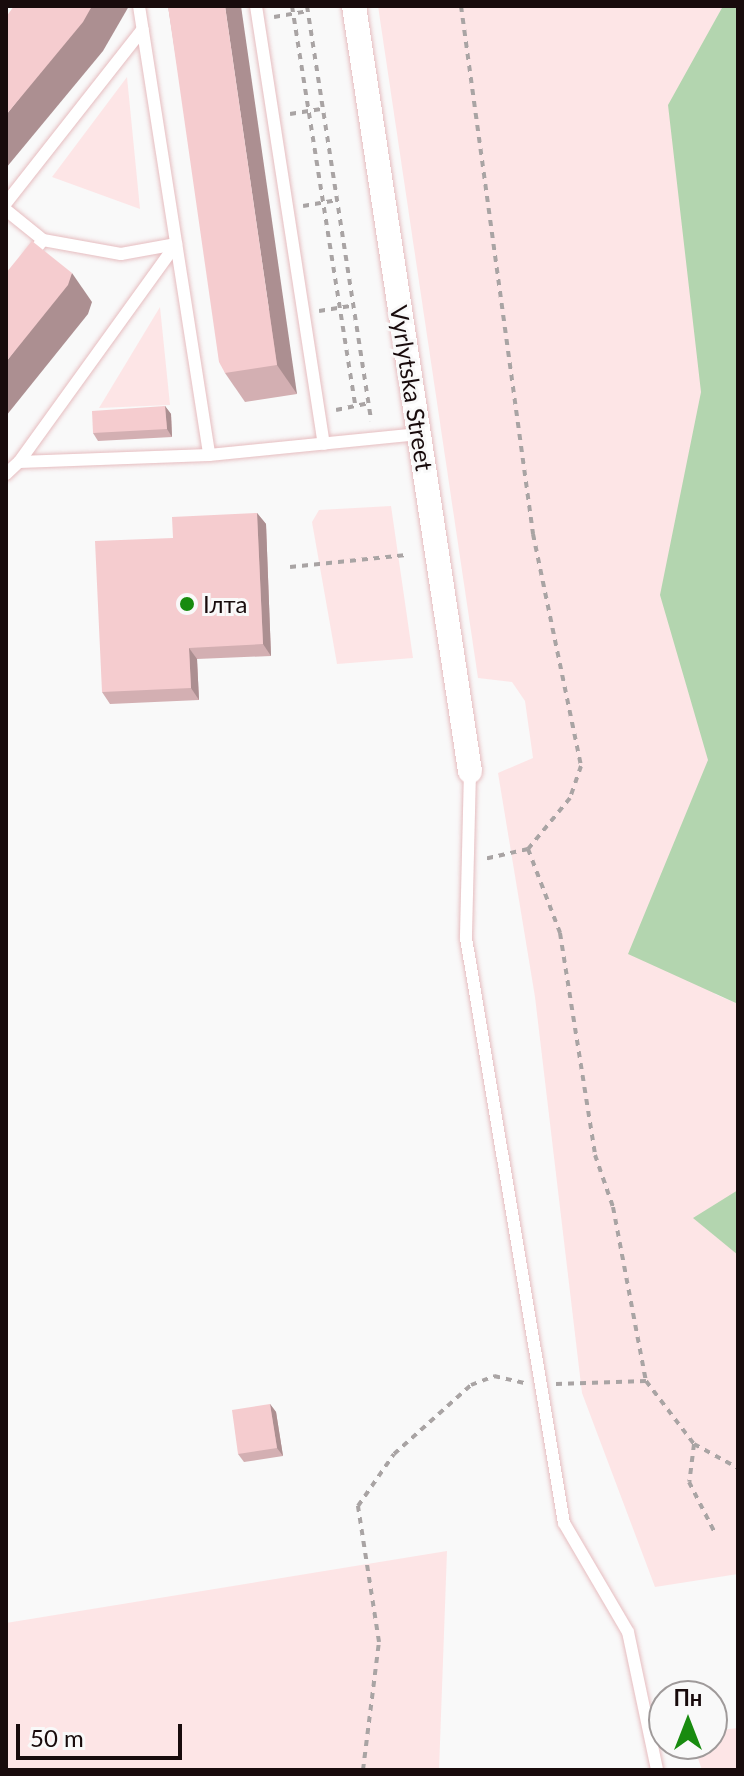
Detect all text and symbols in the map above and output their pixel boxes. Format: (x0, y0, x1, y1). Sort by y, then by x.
street label: Vyrlytska Street (385, 303, 439, 473)
place label: Ілта (203, 590, 247, 618)
marker: Ілта (178, 595, 196, 613)
north arrow (648, 1680, 728, 1760)
text: Пн (674, 1684, 702, 1711)
scale bar (20, 1708, 186, 1758)
text: 50 m (30, 1723, 84, 1752)

